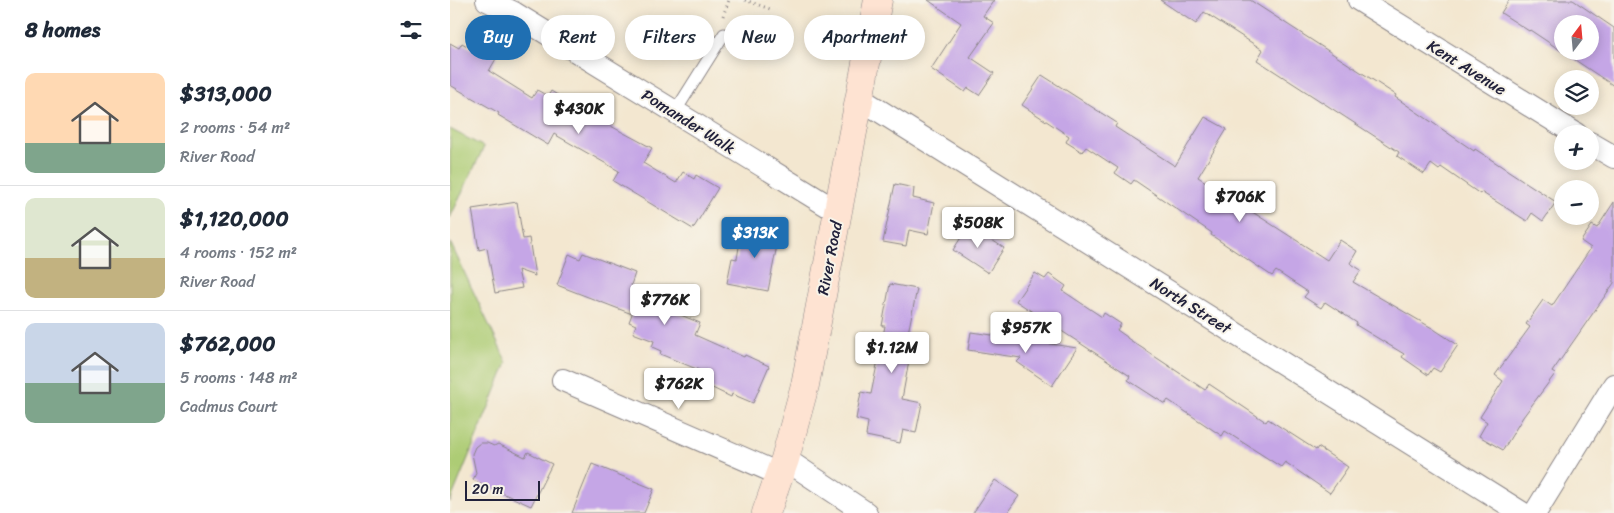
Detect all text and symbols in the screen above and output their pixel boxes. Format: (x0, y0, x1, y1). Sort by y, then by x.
text: 8 homes (25, 11, 100, 49)
chip: Buy (465, 15, 531, 60)
chip: Rent (541, 15, 615, 60)
chip: Filters (625, 15, 714, 60)
chip: New (724, 15, 794, 60)
chip: Apartment (804, 15, 925, 60)
north arrow (1554, 15, 1599, 60)
map controls (1554, 15, 1599, 225)
icon: filters (397, 16, 425, 44)
street label: Kent Avenue (1421, 31, 1512, 103)
button: layers (1554, 70, 1599, 115)
text: $313,000 (180, 75, 272, 113)
street label: Pomander Walk (636, 81, 742, 162)
pin: $430K (544, 92, 614, 135)
icon: home (65, 93, 125, 153)
text: $430K (554, 94, 604, 123)
text: 2 rooms · 54 m² (180, 113, 290, 142)
button: + (1554, 125, 1599, 170)
text: River Road (180, 142, 255, 171)
pin: $706K (1205, 180, 1275, 223)
button: − (1554, 180, 1599, 225)
text: $706K (1216, 182, 1264, 211)
text: $1,120,000 (180, 200, 289, 238)
pin: $508K (943, 206, 1013, 249)
text: $508K (953, 208, 1003, 237)
pin: $313K (720, 216, 790, 259)
street label: River Road (808, 217, 851, 297)
icon: home (65, 218, 125, 278)
text: $313K (733, 218, 777, 247)
text: 4 rooms · 152 m² (180, 238, 297, 267)
text: River Road (180, 267, 255, 296)
street label: North Street (1144, 269, 1238, 342)
pin: $776K (630, 284, 700, 326)
text: $776K (641, 285, 689, 314)
pin: $957K (991, 312, 1061, 354)
text: $957K (1001, 313, 1051, 342)
text: $762,000 (180, 325, 276, 363)
pin: $1.12M (851, 332, 933, 374)
text: $1.12M (866, 333, 918, 362)
icon: home (65, 343, 125, 403)
text: 5 rooms · 148 m² (180, 363, 297, 392)
pin: $762K (644, 368, 714, 410)
text: $762K (655, 369, 703, 398)
text: Cadmus Court (180, 392, 278, 421)
text: 20 m (472, 477, 503, 502)
scale bar (465, 478, 540, 501)

